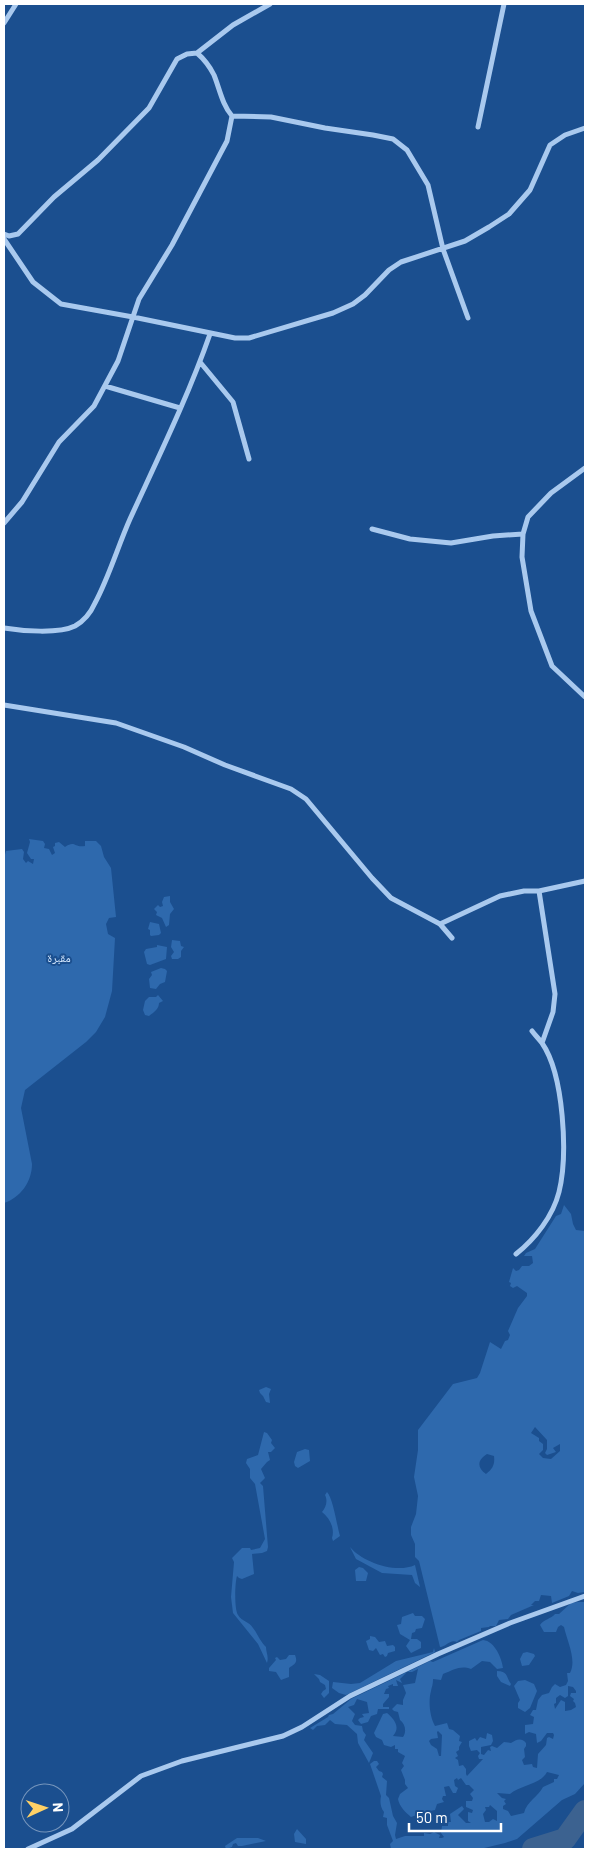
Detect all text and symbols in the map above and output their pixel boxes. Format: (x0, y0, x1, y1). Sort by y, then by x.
park label: مقبرة (47, 950, 71, 965)
north arrow (20, 1783, 70, 1833)
scale bar (409, 1800, 502, 1832)
text: N (50, 1802, 67, 1812)
text: 50 m (416, 1808, 448, 1826)

